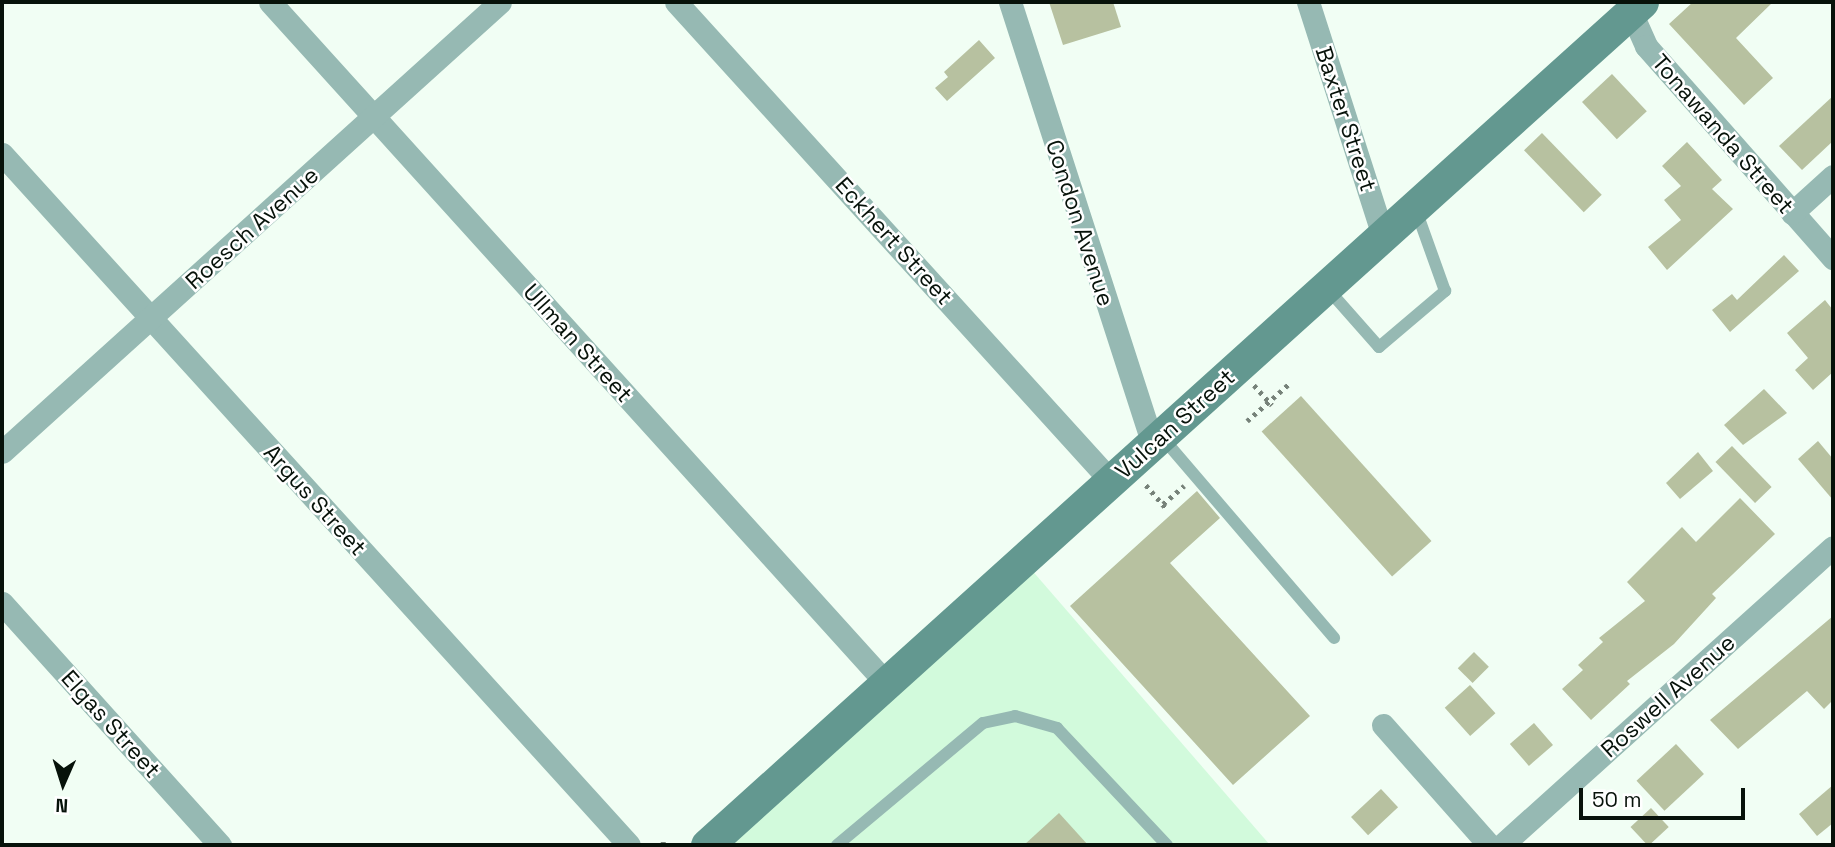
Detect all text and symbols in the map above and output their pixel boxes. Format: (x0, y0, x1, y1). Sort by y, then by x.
street label: Baxter Street (1310, 43, 1382, 195)
street label: Tonawanda Street (1646, 49, 1800, 219)
street label: Condon Avenue (1040, 136, 1120, 310)
street label: Roesch Avenue (180, 161, 324, 295)
street label: Eckhert Street (829, 171, 959, 311)
street label: Ullman Street (518, 278, 638, 408)
street label: Vulcan Street (1110, 363, 1240, 485)
street label: Argus Street (258, 439, 372, 561)
street label: Roswell Avenue (1595, 629, 1741, 763)
street label: Elgas Street (56, 665, 166, 783)
north arrow (28, 749, 98, 819)
scale bar (1583, 774, 1749, 818)
text: 50 m (1592, 786, 1642, 813)
text: N (55, 793, 69, 818)

